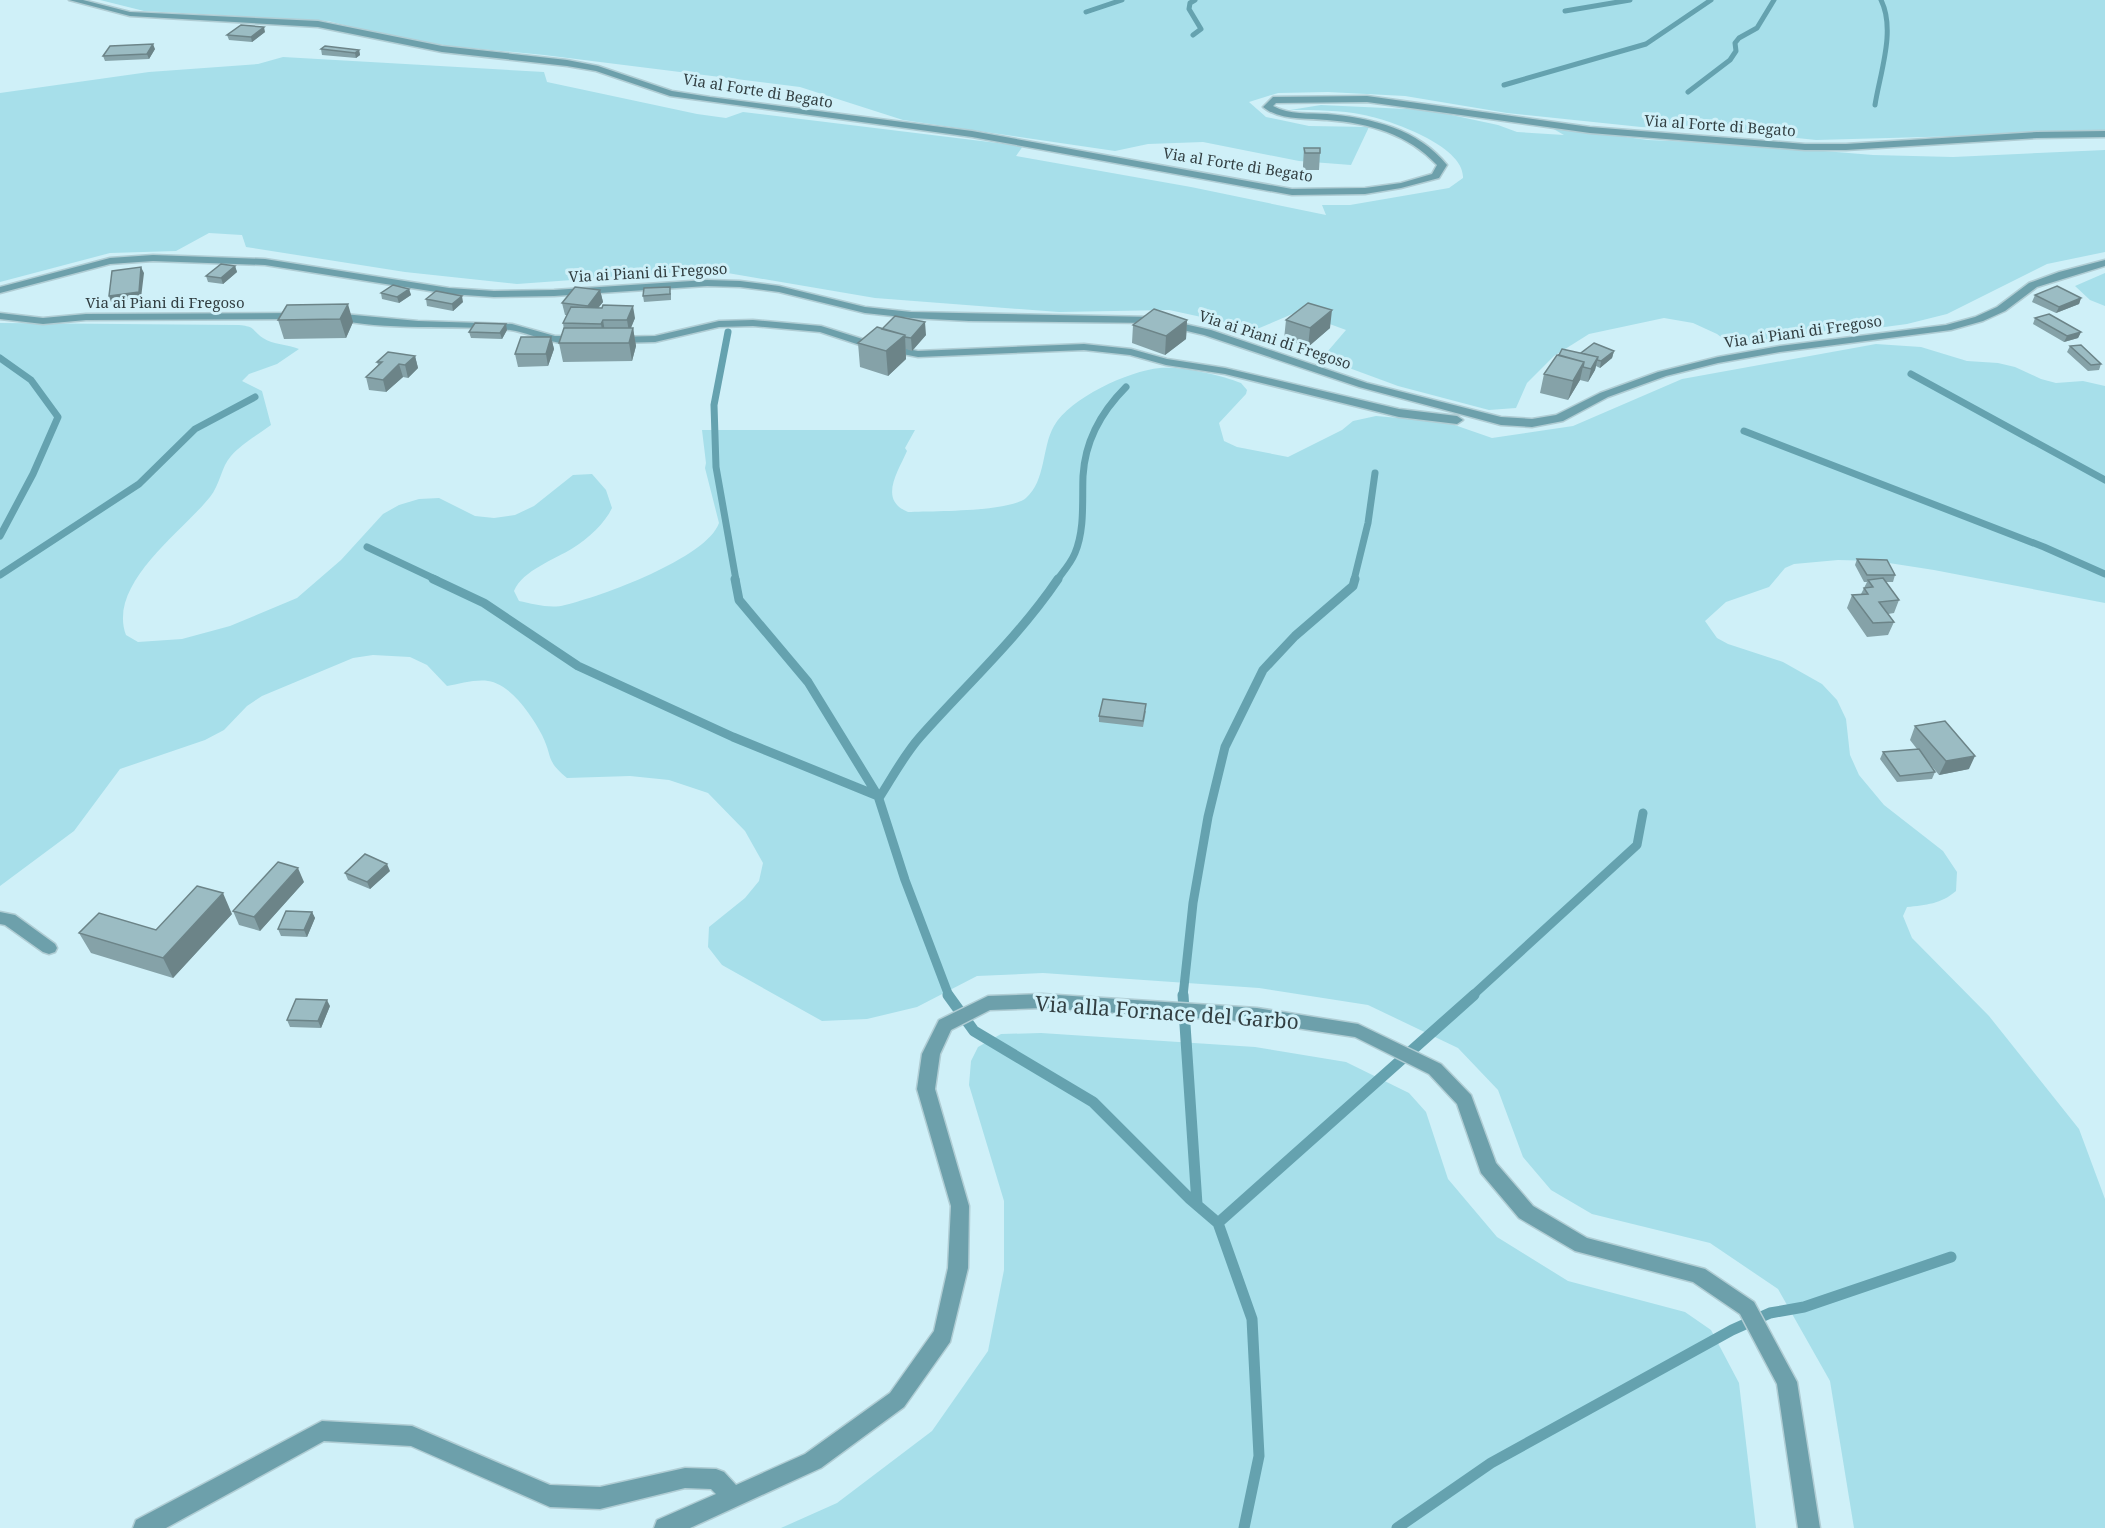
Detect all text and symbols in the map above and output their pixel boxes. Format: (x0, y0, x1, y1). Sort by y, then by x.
street label: Via al Forte di Begato (682, 68, 835, 112)
street label: Via al Forte di Begato (1644, 110, 1796, 140)
street label: Via al Forte di Begato (1162, 142, 1315, 186)
street label: Via ai Piani di Fregoso (568, 258, 728, 286)
street label: Via ai Piani di Fregoso (85, 292, 245, 312)
street label: Via ai Piani di Fregoso (1197, 305, 1354, 373)
street label: Via ai Piani di Fregoso (1723, 310, 1883, 352)
street label: Via alla Fornace del Garbo (1034, 989, 1300, 1035)

